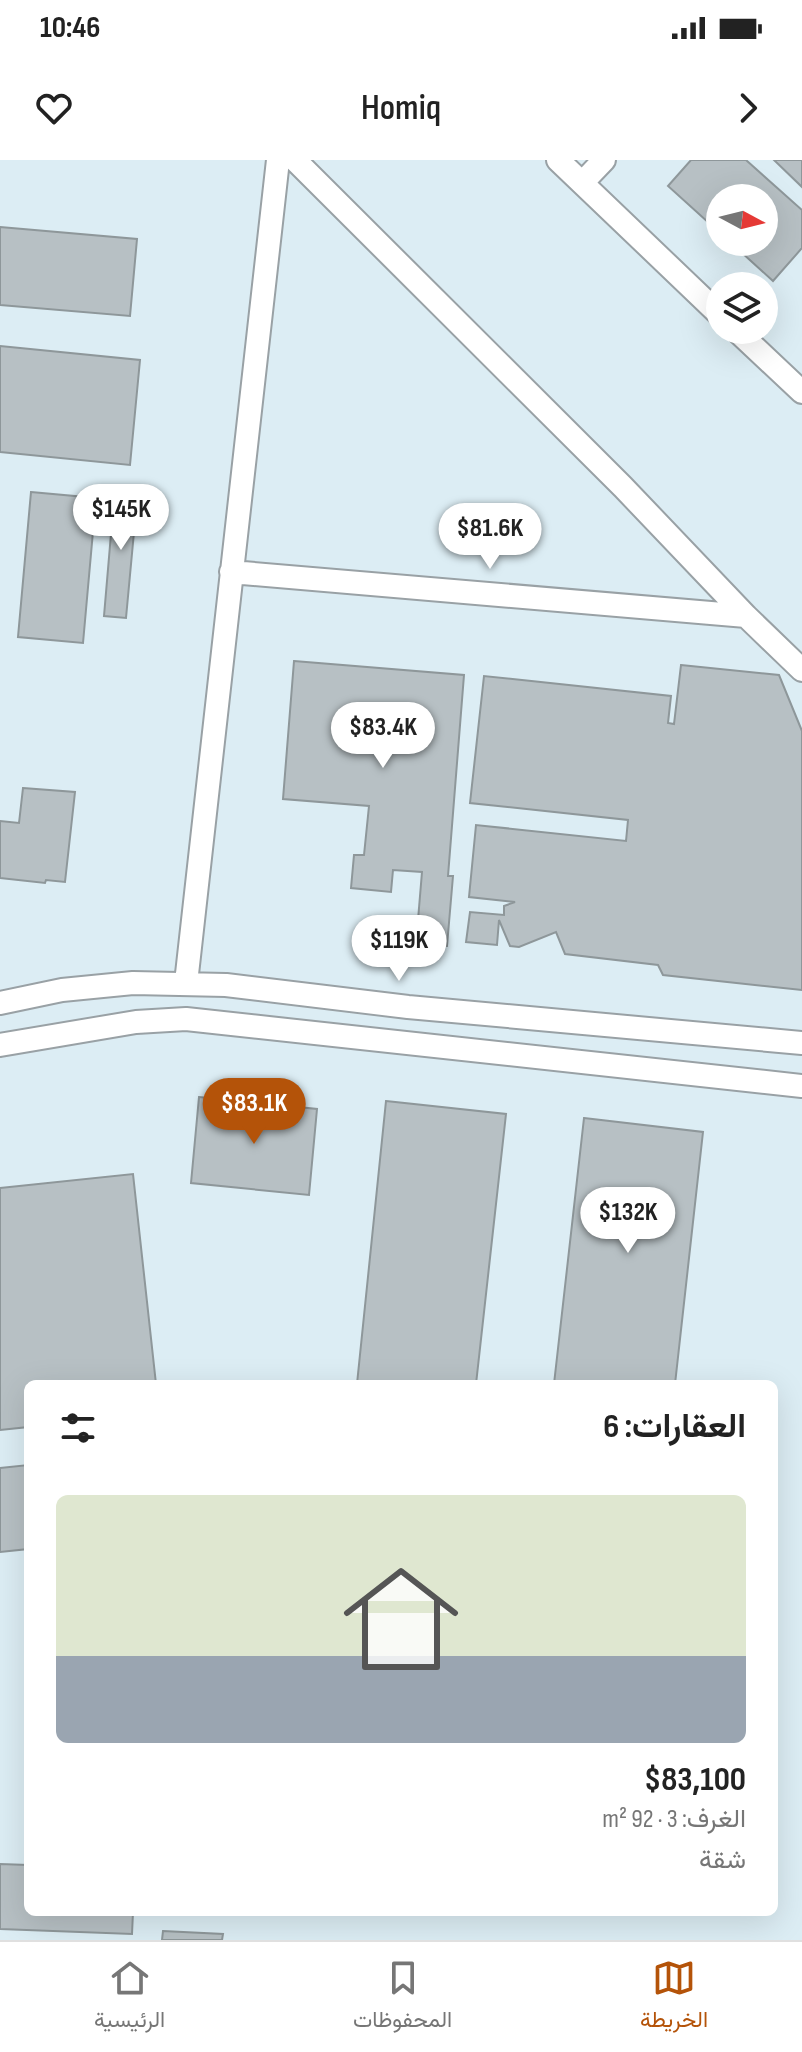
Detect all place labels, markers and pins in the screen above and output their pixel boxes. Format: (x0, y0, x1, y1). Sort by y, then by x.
pin: $145K (65, 484, 177, 552)
pin: $81.6K (425, 503, 555, 571)
pin: $83.4K (318, 702, 448, 770)
pin: $119K (343, 915, 455, 983)
pin: $83.1K (189, 1078, 319, 1146)
pin: $132K (572, 1187, 684, 1255)

